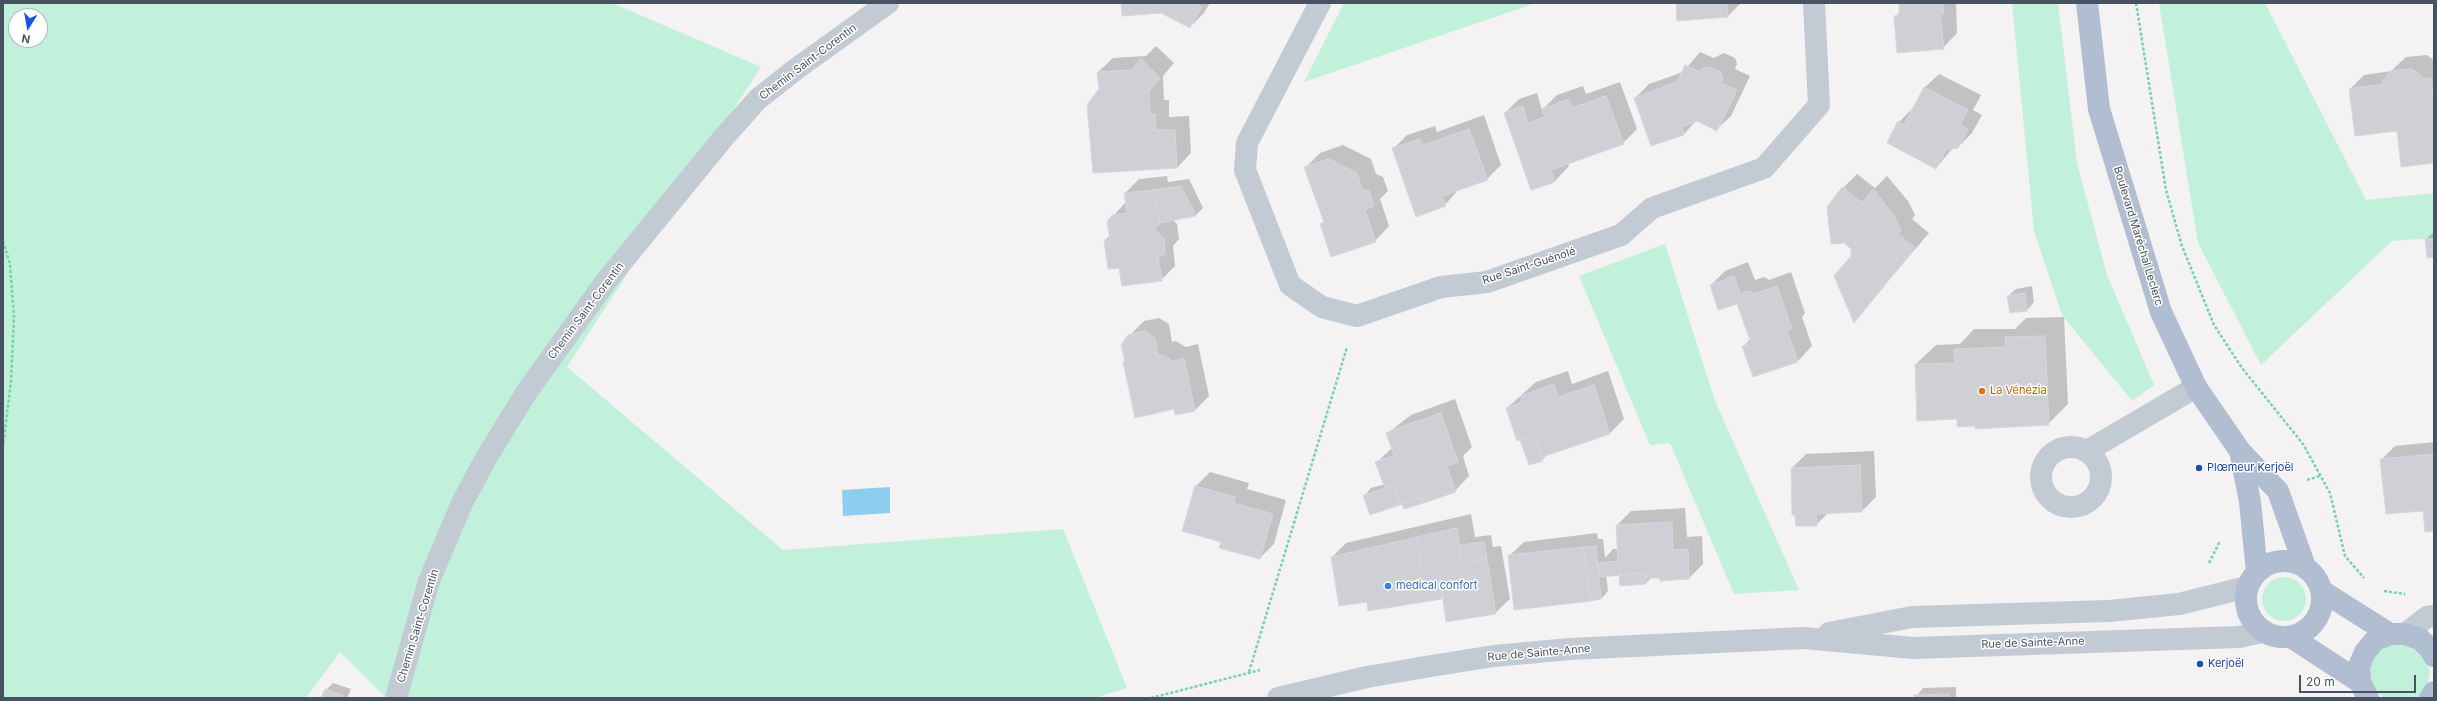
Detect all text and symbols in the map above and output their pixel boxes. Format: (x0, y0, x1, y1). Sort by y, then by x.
north arrow (8, 8, 48, 48)
street label: Chemin Saint-Corentin (757, 21, 859, 103)
text: N (20, 31, 31, 46)
street label: Boulevard Maréchal Leclerc (2111, 165, 2165, 307)
street label: Rue Saint-Guénolé (1481, 245, 1577, 287)
street label: Chemin Saint-Corentin (545, 260, 627, 362)
place label: La Vénézia (1990, 384, 2047, 398)
marker: La Vénézia (1977, 386, 1987, 396)
place label: Plœmeur Kerjoël (2207, 461, 2293, 475)
marker: Plœmeur Kerjoël (2194, 463, 2204, 473)
street label: Chemin Saint-Corentin (394, 568, 442, 684)
place label: medical confort (1396, 579, 1477, 593)
marker: medical confort (1383, 581, 1393, 591)
street label: Rue de Sainte-Anne (1981, 635, 2085, 651)
street label: Rue de Sainte-Anne (1487, 642, 1591, 664)
place label: Kerjoël (2208, 657, 2244, 671)
marker: Kerjoël (2195, 659, 2205, 669)
scale bar (2301, 667, 2418, 693)
text: 20 m (2306, 674, 2335, 689)

